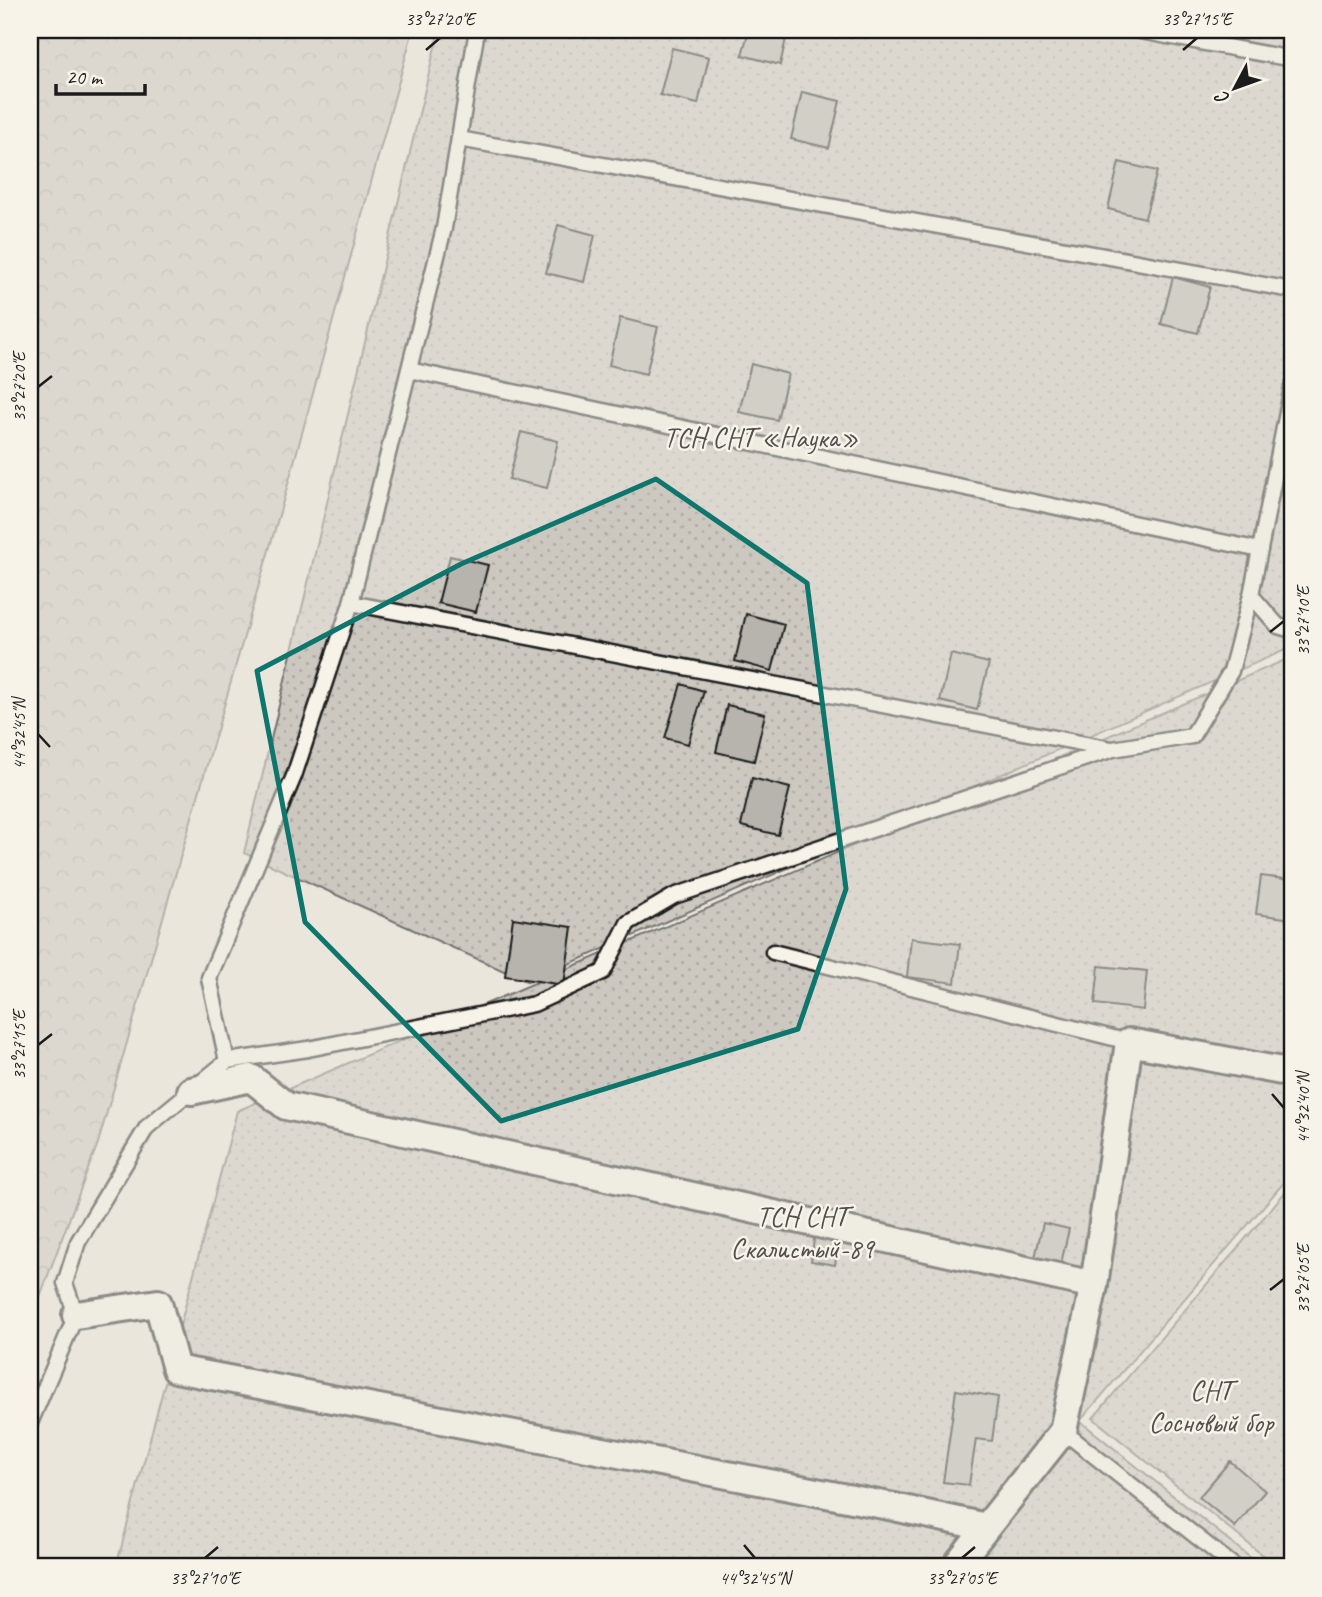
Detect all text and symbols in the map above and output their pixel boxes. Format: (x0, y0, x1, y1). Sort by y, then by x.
text: 33°27'20"E (405, 8, 477, 30)
text: 33°27'15"E (1162, 8, 1234, 30)
scale bar (56, 52, 145, 96)
north arrow (1200, 52, 1270, 122)
text: 20 m (66, 64, 104, 90)
text: С (1209, 85, 1235, 110)
text: 33°27'20"E (8, 350, 30, 422)
park label: ТСН СНТ «Наука» (663, 420, 859, 455)
text: 33°27'10"E (1292, 584, 1314, 656)
text: 44°32'45"N (8, 695, 30, 769)
text: 33°27'15"E (8, 1008, 30, 1080)
text: 44°32'40"N (1292, 1069, 1314, 1143)
park label: ТСН СНТ Скалистый-89 (730, 1199, 876, 1266)
text: 33°27'05"E (1292, 1242, 1314, 1314)
park label: СНТ Сосновый бор (1149, 1373, 1275, 1440)
text: 33°27'10"E (170, 1567, 242, 1589)
text: 44°32'45"N (720, 1567, 794, 1589)
text: 33°27'05"E (927, 1567, 999, 1589)

